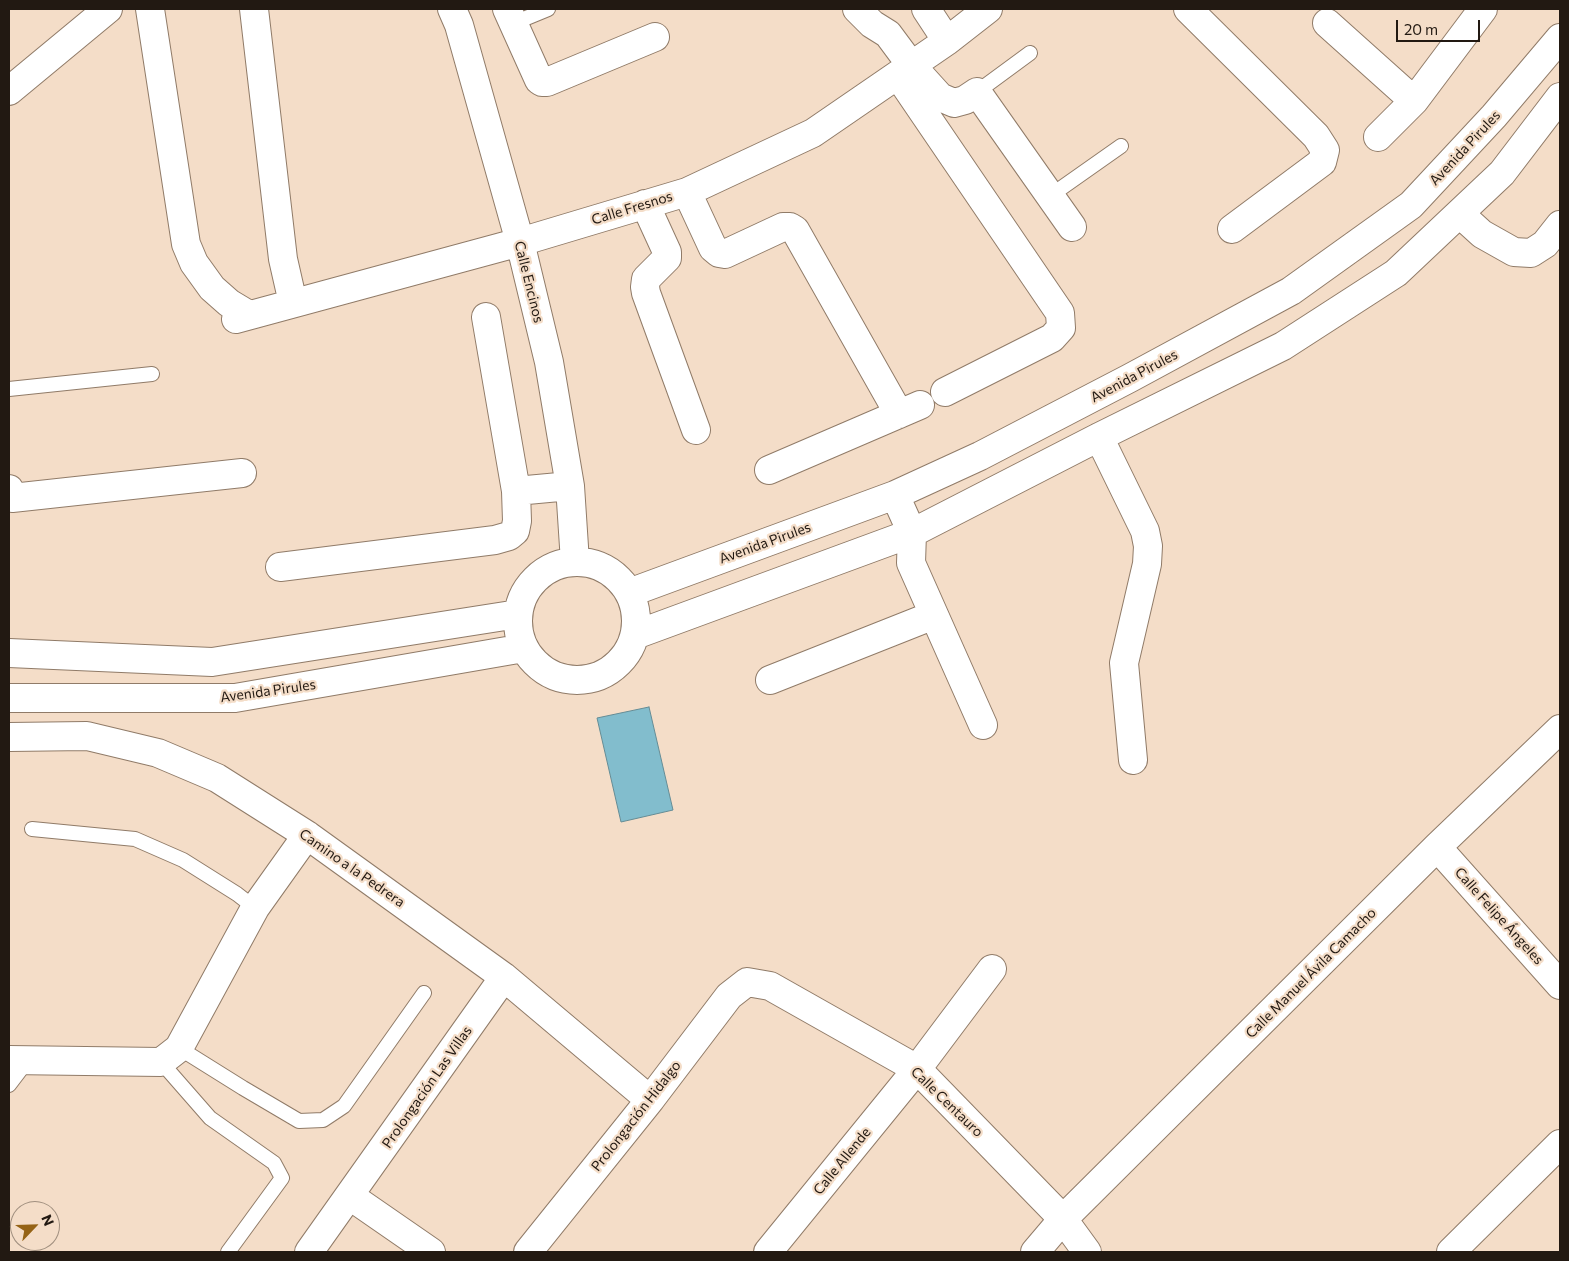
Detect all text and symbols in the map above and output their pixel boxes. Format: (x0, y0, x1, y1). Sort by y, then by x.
scale bar (1399, 10, 1483, 42)
text: 20 m (1404, 20, 1438, 38)
street label: Avenida Pirules (1426, 107, 1504, 189)
street label: Calle Fresnos (590, 188, 674, 228)
street label: Calle Encinos (511, 239, 547, 325)
street label: Avenida Pirules (1088, 346, 1180, 406)
street label: Avenida Pirules (717, 519, 813, 567)
street label: Avenida Pirules (219, 676, 317, 706)
street label: Camino a la Pedrera (296, 825, 408, 911)
street label: Calle Felipe Ángeles (1451, 864, 1547, 968)
street label: Calle Manuel Ávila Camacho (1242, 904, 1380, 1042)
street label: Prolongación Las Villas (378, 1023, 476, 1151)
street label: Prolongación Hidalgo (588, 1057, 684, 1175)
street label: Calle Centauro (907, 1063, 987, 1141)
street label: Calle Allende (810, 1124, 874, 1198)
north arrow (10, 1201, 60, 1251)
text: N (38, 1212, 58, 1228)

